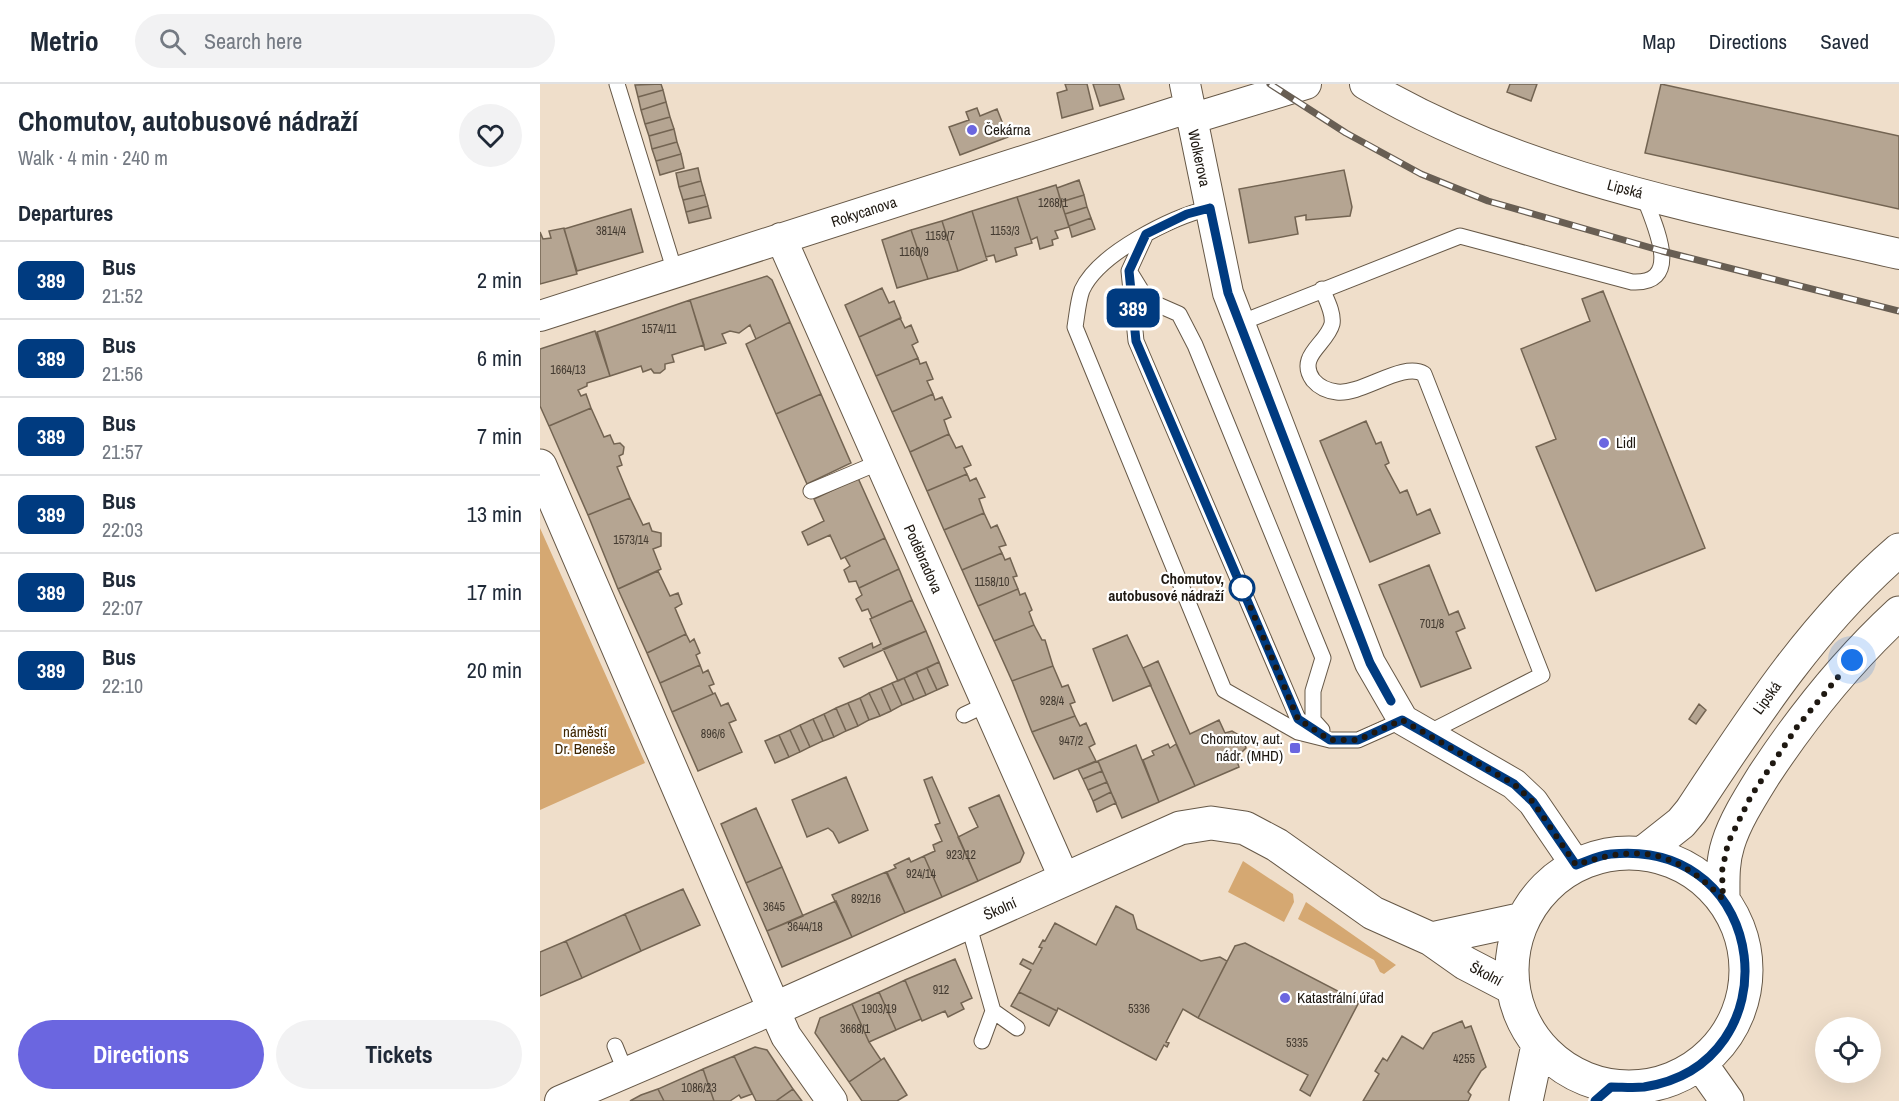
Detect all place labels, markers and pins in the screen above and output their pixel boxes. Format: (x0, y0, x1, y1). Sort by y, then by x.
place label: Čekárna (984, 119, 1031, 140)
marker: Čekárna (965, 123, 979, 137)
place label: Lidl (1616, 432, 1636, 453)
marker: Lidl (1597, 436, 1611, 450)
place label: Chomutov, autobusové nádraží (1108, 568, 1225, 606)
marker: Chomutov, autobusové nádraží (1229, 575, 1255, 601)
place label: Chomutov, aut. nádr. (MHD) (1200, 728, 1283, 766)
marker: Chomutov, aut. nádr. (MHD) (1288, 741, 1302, 755)
place label: Katastrální úřad (1297, 987, 1384, 1008)
marker: Katastrální úřad (1278, 991, 1292, 1005)

